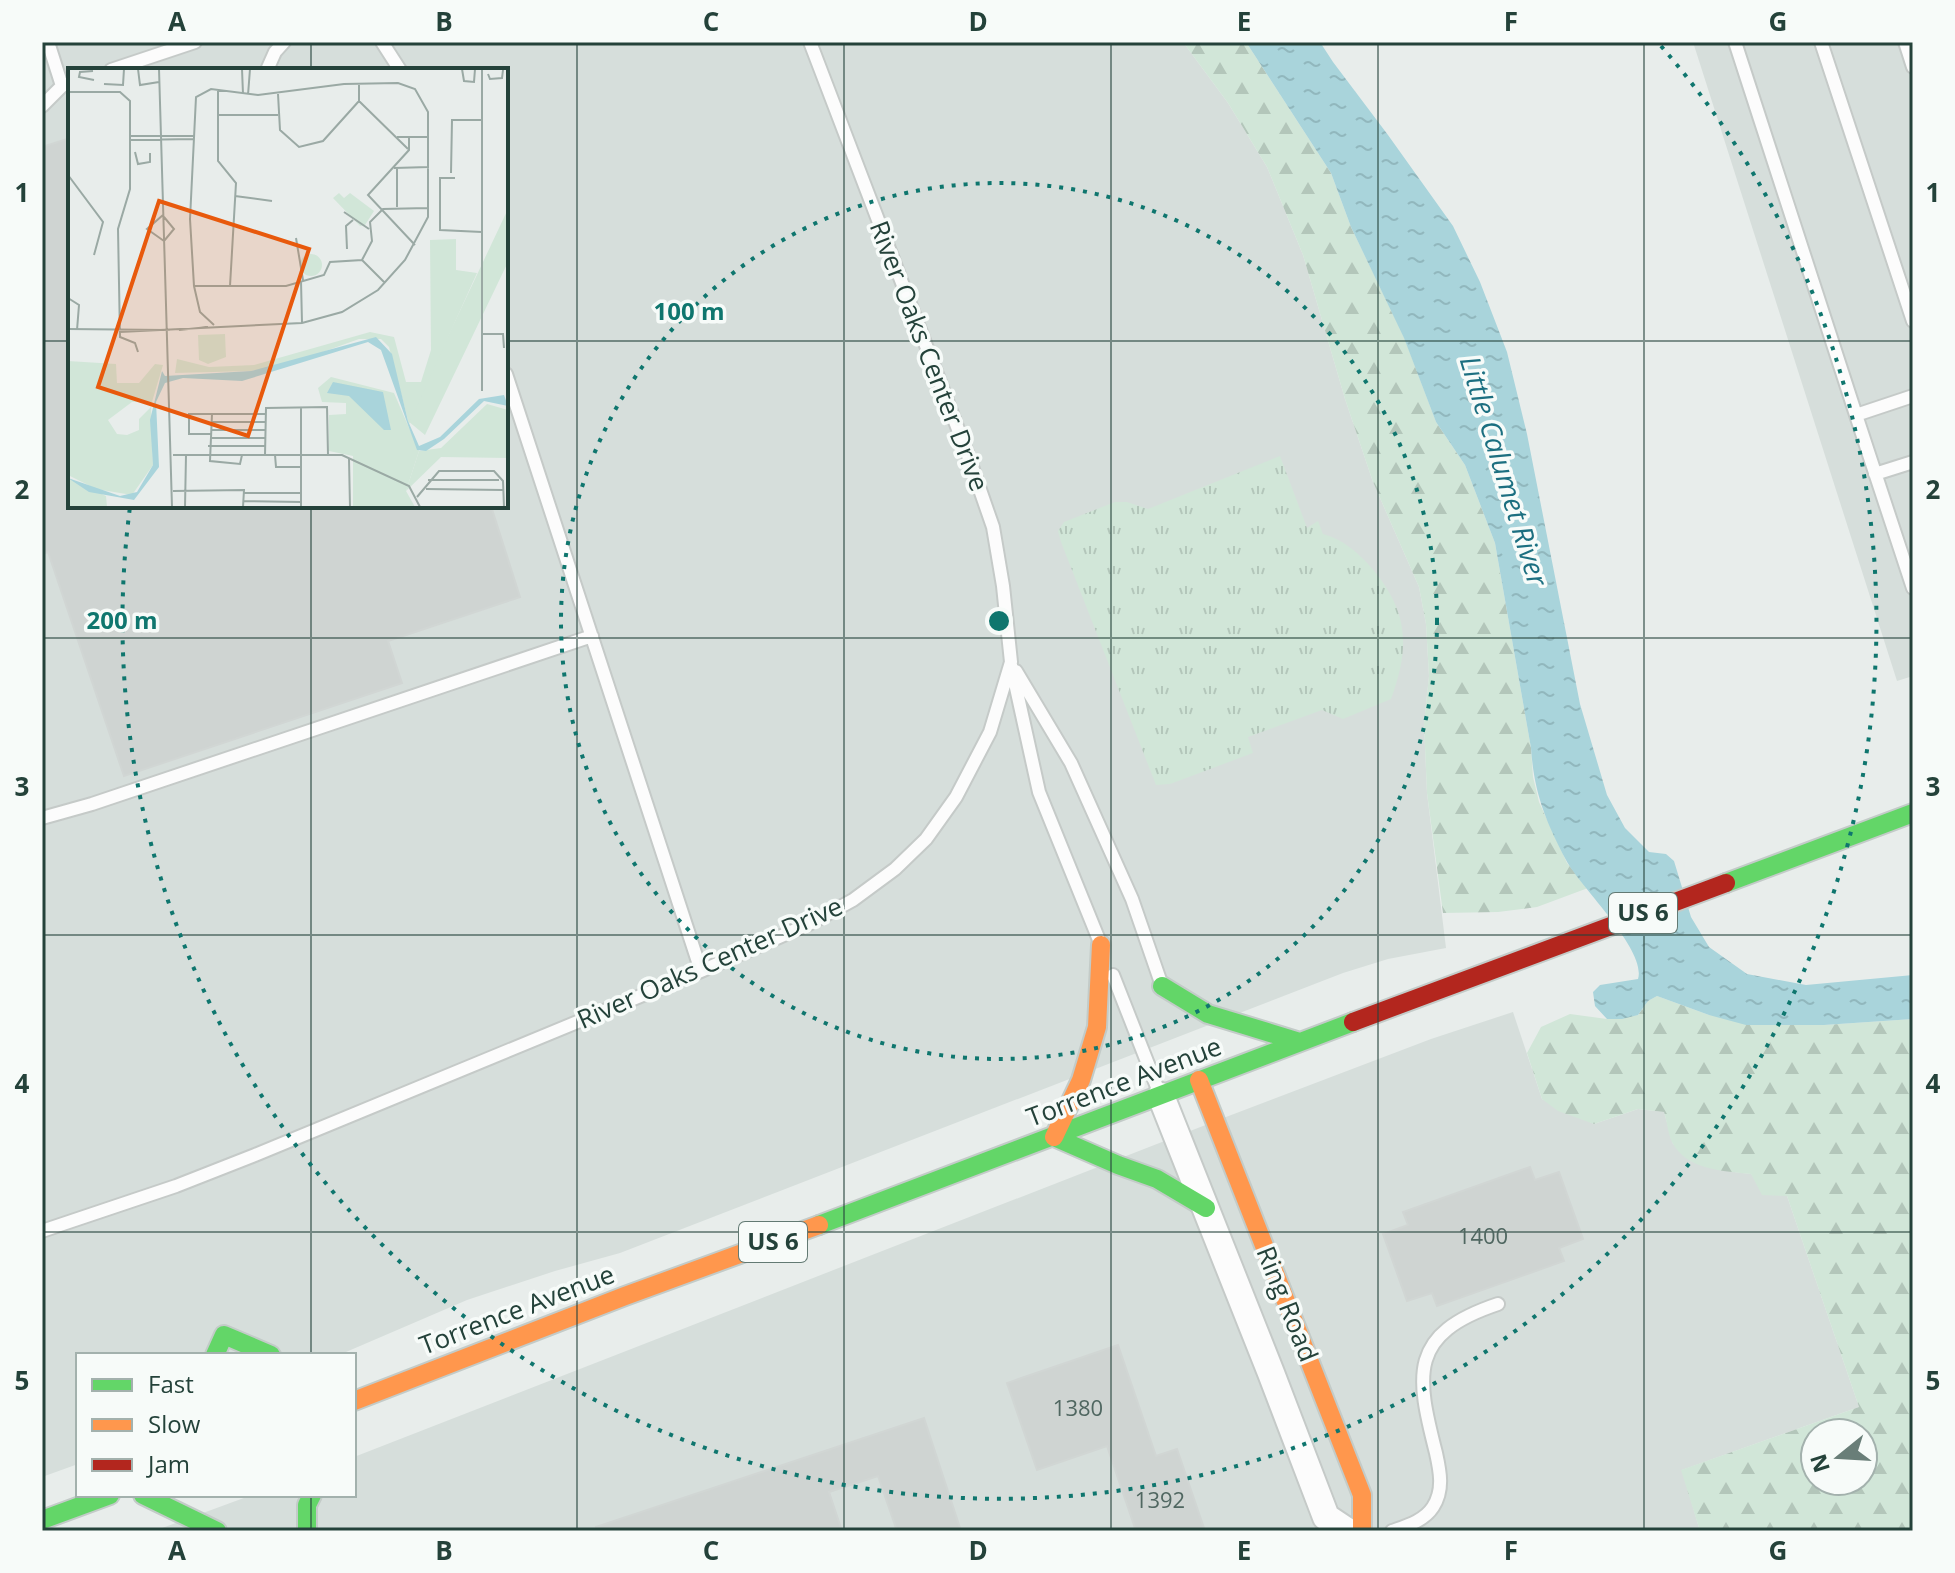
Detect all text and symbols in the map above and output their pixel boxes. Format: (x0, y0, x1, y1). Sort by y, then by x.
text: A (168, 3, 186, 39)
text: B (435, 3, 453, 39)
text: C (703, 3, 719, 39)
text: D (968, 3, 988, 39)
text: E (1237, 3, 1251, 39)
text: F (1504, 3, 1518, 39)
text: G (1769, 3, 1787, 39)
inset map (68, 68, 508, 508)
text: 1 (15, 174, 29, 210)
text: 1 (1926, 174, 1940, 210)
street label: River Oaks Center Drive (862, 215, 998, 496)
text: 100 m (654, 294, 724, 327)
water label: Little Calumet River (1452, 351, 1558, 591)
text: 2 (15, 471, 30, 507)
text: 2 (1926, 471, 1941, 507)
text: 200 m (87, 603, 157, 636)
centre of rings (985, 607, 1013, 635)
text: 3 (15, 768, 29, 804)
text: 3 (1926, 768, 1940, 804)
street label: River Oaks Center Drive (571, 887, 848, 1037)
road number: US 6 (1609, 893, 1677, 933)
street label: Torrence Avenue (1021, 1027, 1226, 1135)
text: 4 (15, 1065, 30, 1101)
text: 4 (1926, 1065, 1941, 1101)
house number: 1400 (1458, 1220, 1508, 1250)
road number: US 6 (739, 1222, 807, 1262)
street label: Ring Road (1248, 1241, 1327, 1367)
street label: Torrence Avenue (414, 1255, 619, 1363)
legend (76, 1353, 356, 1497)
text: 5 (15, 1362, 29, 1398)
text: 5 (1926, 1362, 1940, 1398)
text: Fast (148, 1367, 194, 1400)
house number: 1380 (1053, 1392, 1103, 1422)
text: Slow (148, 1407, 201, 1440)
north arrow (1799, 1417, 1879, 1497)
text: Jam (146, 1447, 190, 1480)
text: N (1802, 1450, 1836, 1477)
house number: 1392 (1135, 1484, 1185, 1514)
text: A (168, 1532, 186, 1568)
text: B (435, 1532, 453, 1568)
text: C (703, 1532, 719, 1568)
text: D (968, 1532, 988, 1568)
text: E (1237, 1532, 1251, 1568)
text: F (1504, 1532, 1518, 1568)
text: G (1769, 1532, 1787, 1568)

